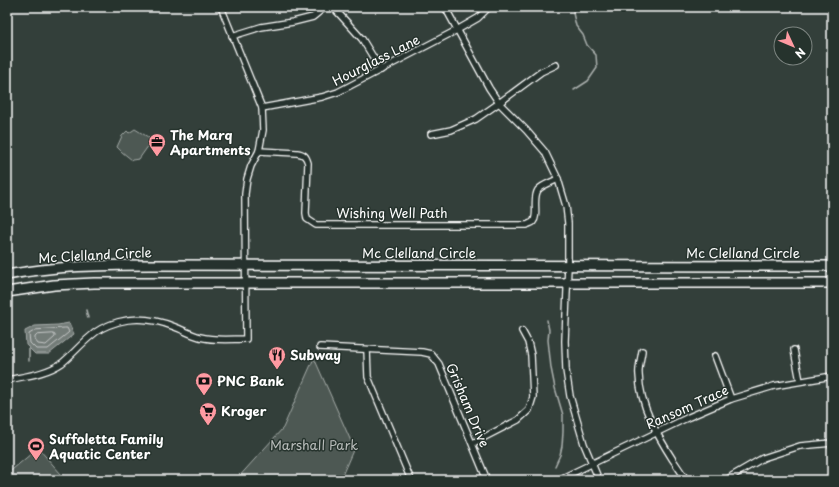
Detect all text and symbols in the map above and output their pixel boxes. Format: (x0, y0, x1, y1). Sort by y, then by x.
north arrow (773, 26, 813, 66)
street label: Hourglass Lane (329, 29, 423, 90)
text: N (791, 44, 810, 63)
place label: The Marq Apartments (170, 125, 251, 159)
office icon: The Marq Apartments (147, 132, 167, 157)
street label: Wishing Well Path (336, 203, 448, 222)
street label: Mc Clelland Circle (38, 242, 152, 267)
street label: Mc Clelland Circle (362, 243, 476, 262)
street label: Mc Clelland Circle (686, 243, 800, 262)
restaurant icon: Subway (267, 345, 287, 370)
place label: Subway (290, 345, 341, 364)
street label: Grisham Drive (442, 360, 495, 450)
bank icon: PNC Bank (194, 371, 214, 396)
place label: PNC Bank (217, 371, 284, 390)
street label: Ransom Trace (642, 380, 731, 433)
supermarket icon: Kroger (198, 401, 218, 426)
place label: Kroger (221, 401, 267, 420)
place label: Suffoletta Family Aquatic Center (48, 429, 164, 463)
park label: Marshall Park (270, 435, 358, 454)
sports icon: Suffoletta Family Aquatic Center (26, 436, 46, 461)

